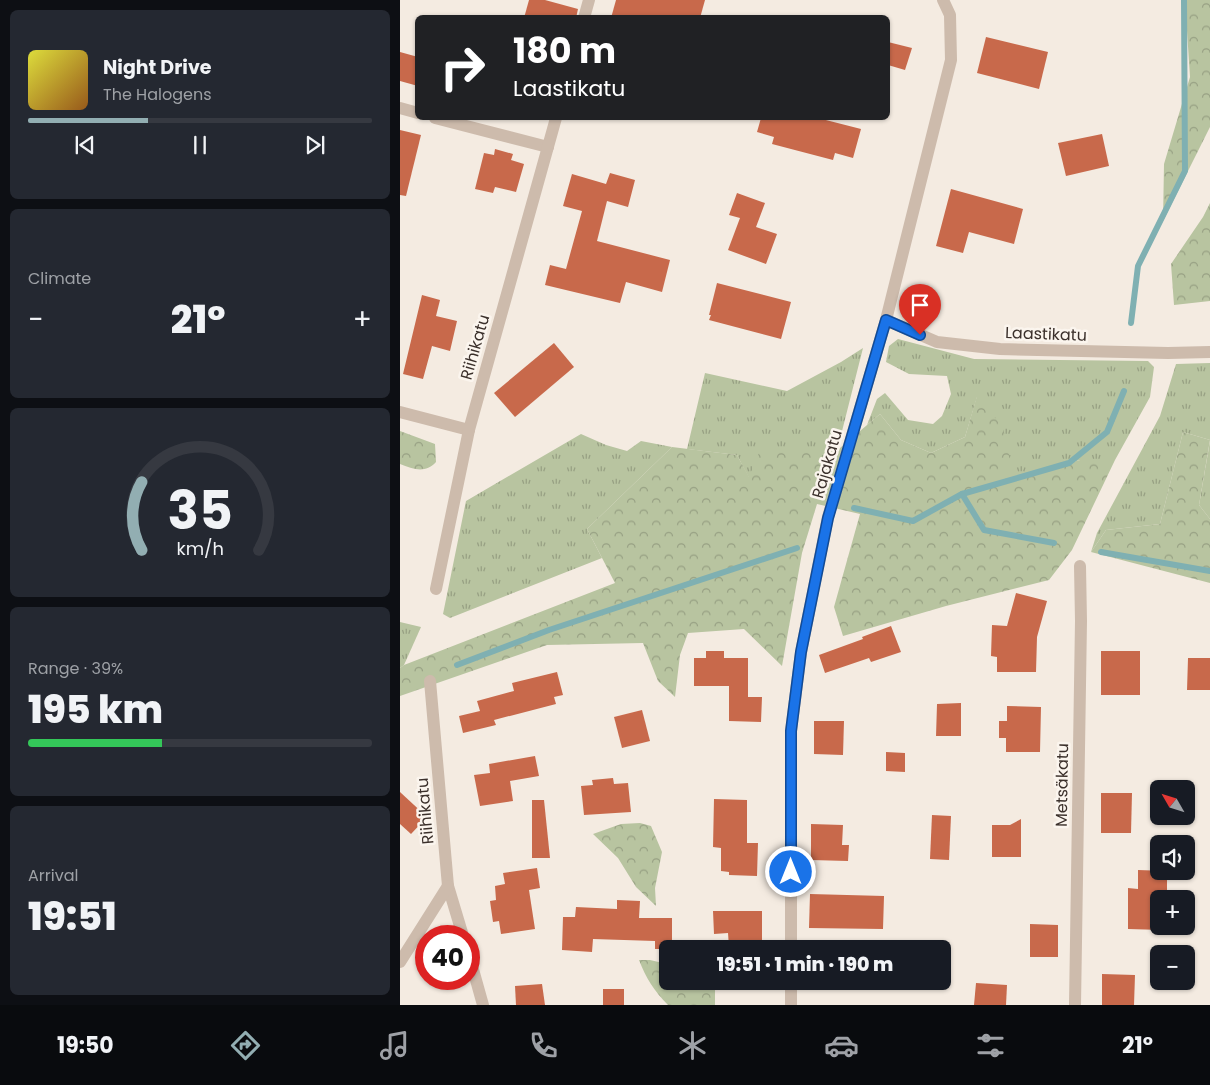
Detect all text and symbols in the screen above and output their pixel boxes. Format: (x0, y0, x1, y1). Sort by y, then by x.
text: 180 m (513, 26, 616, 75)
icon: right (430, 35, 495, 100)
text: Night Drive (103, 54, 212, 81)
text: Laastikatu (513, 73, 625, 104)
text: The Halogens (103, 83, 211, 106)
icon: previous (71, 131, 99, 159)
icon: pause (186, 131, 214, 159)
icon: next (301, 131, 329, 159)
text: Climate (28, 267, 91, 290)
pin (899, 284, 941, 335)
icon: arrive (906, 291, 934, 319)
text: 21° (171, 293, 225, 346)
text: − (28, 300, 43, 339)
text: + (353, 300, 372, 339)
street label: Riihikatu (455, 312, 495, 382)
street label: Laastikatu (1005, 321, 1087, 347)
street label: Rajakatu (806, 427, 848, 501)
text: 35 (167, 474, 233, 547)
text: km/h (176, 536, 224, 561)
text: Range · 39% (28, 657, 123, 680)
text: 195 km (28, 683, 163, 736)
street label: Metsäkatu (1050, 743, 1074, 827)
street label: Riihikatu (411, 777, 439, 845)
north arrow (1150, 780, 1195, 825)
map controls (1150, 780, 1195, 990)
button: sound (1150, 835, 1195, 880)
position arrow (764, 845, 816, 897)
text: Arrival (28, 864, 78, 887)
text: 19:51 (28, 890, 117, 943)
button: + (1150, 890, 1195, 935)
speed limit sign: 40 (415, 925, 480, 990)
button: − (1150, 945, 1195, 990)
text: 19:51 · 1 min · 190 m (717, 951, 893, 978)
icon: directions (228, 1028, 263, 1063)
icon: music (377, 1028, 412, 1063)
icon: phone (526, 1028, 561, 1063)
icon: climate (675, 1028, 710, 1063)
icon: car (824, 1028, 859, 1063)
icon: filters (973, 1028, 1008, 1063)
text: 19:50 (57, 1030, 114, 1061)
text: 21° (1122, 1030, 1153, 1061)

